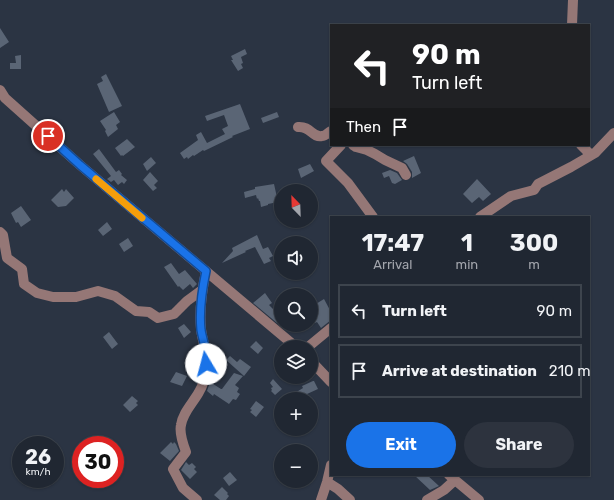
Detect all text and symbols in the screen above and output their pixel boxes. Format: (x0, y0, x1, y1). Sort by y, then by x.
text: 90 m (412, 38, 481, 71)
icon: left (346, 40, 398, 92)
text: Turn left (412, 72, 482, 94)
icon: arrive (389, 116, 411, 138)
text: Then (346, 118, 381, 136)
pin (31, 119, 65, 153)
icon: arrive (37, 125, 59, 147)
north arrow (274, 184, 318, 228)
map controls (274, 184, 318, 488)
text: 17:47 (362, 229, 424, 257)
text: 1 (461, 229, 473, 257)
text: 300 (510, 229, 558, 257)
button: sound (274, 236, 318, 280)
text: Arrival (373, 257, 412, 272)
text: min (456, 257, 478, 272)
text: m (528, 257, 540, 272)
button: search (274, 288, 318, 332)
icon: left (348, 300, 370, 322)
text: Turn left (382, 302, 447, 320)
text: 90 m (537, 302, 572, 320)
button: layers (274, 340, 318, 384)
position arrow (185, 343, 227, 385)
icon: arrive (348, 360, 370, 382)
text: Arrive at destination (382, 362, 537, 380)
text: 210 m (549, 362, 591, 380)
button: + (274, 392, 318, 436)
button: Exit (346, 422, 456, 468)
button: Share (464, 422, 574, 468)
speed limit sign: 30 (72, 436, 124, 488)
button: − (274, 444, 318, 488)
text: 26 (25, 445, 51, 469)
text: km/h (26, 466, 50, 478)

